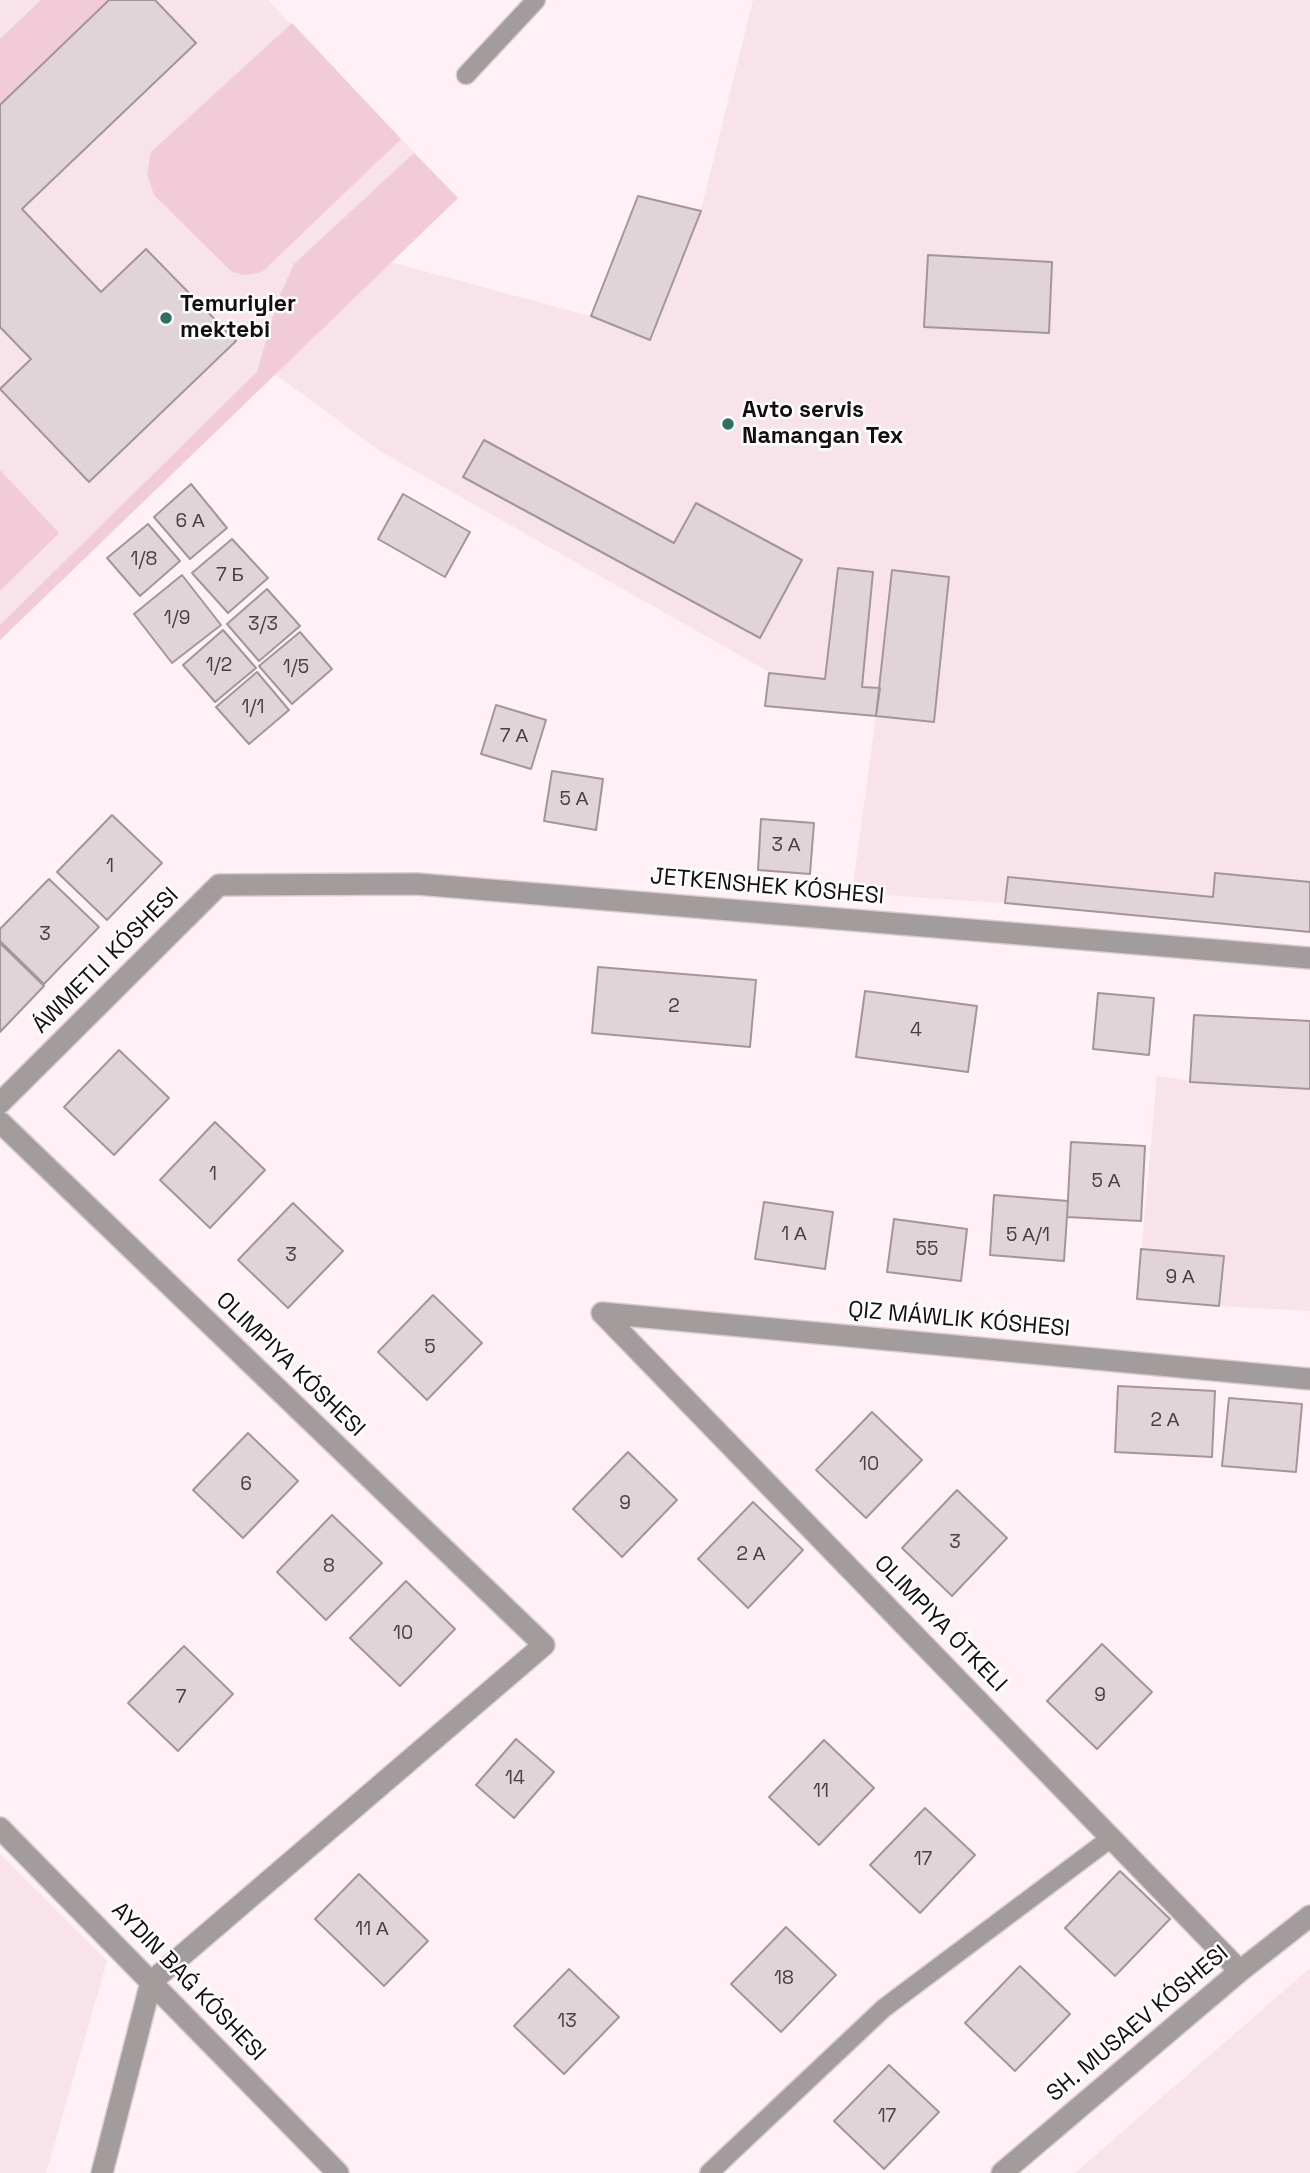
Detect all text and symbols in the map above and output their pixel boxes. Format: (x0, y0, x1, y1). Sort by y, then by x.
place label: Temuriyler mektebi (180, 291, 296, 345)
marker: Temuriyler mektebi (158, 310, 174, 326)
place label: Avto servis Namangan Tex (742, 397, 903, 451)
marker: Avto servis Namangan Tex (720, 416, 736, 432)
house number: 6 А (175, 511, 205, 533)
house number: 1/8 (131, 549, 157, 571)
house number: 7 Б (216, 565, 244, 587)
house number: 1/9 (164, 608, 190, 630)
house number: 3/3 (248, 614, 278, 636)
house number: 1/2 (206, 655, 232, 677)
house number: 1/5 (283, 657, 309, 679)
house number: 1/1 (242, 697, 264, 719)
house number: 7 А (500, 726, 528, 748)
house number: 5 А (560, 789, 588, 811)
house number: 3 А (771, 835, 801, 857)
house number: 1 (106, 856, 114, 878)
street label: JETKENSHEK KÓSHESI (649, 863, 885, 911)
street label: ÁWMETLI KÓSHESI (27, 882, 185, 1040)
house number: 3 (39, 924, 51, 946)
house number: 2 (668, 996, 680, 1018)
house number: 4 (910, 1020, 922, 1042)
house number: 1 (209, 1164, 217, 1186)
house number: 5 А (1092, 1171, 1120, 1193)
house number: 1 А (781, 1224, 807, 1246)
house number: 5 А/1 (1006, 1225, 1050, 1247)
house number: 55 (916, 1239, 938, 1261)
house number: 3 (285, 1245, 297, 1267)
house number: 9 А (1165, 1267, 1195, 1289)
street label: OLIMPIYA KÓSHESI (210, 1287, 370, 1443)
street label: QIZ MÁWLIK KÓSHESI (847, 1297, 1071, 1343)
house number: 5 (424, 1337, 436, 1359)
house number: 2 А (1150, 1410, 1180, 1432)
house number: 10 (859, 1454, 879, 1476)
house number: 6 (240, 1474, 252, 1496)
house number: 9 (619, 1493, 631, 1515)
house number: 3 (949, 1532, 961, 1554)
house number: 2 А (736, 1544, 766, 1566)
street label: OLIMPIYA ÓTKELI (868, 1550, 1012, 1698)
house number: 8 (323, 1556, 335, 1578)
house number: 10 (393, 1623, 413, 1645)
house number: 9 (1094, 1685, 1106, 1707)
house number: 7 (176, 1687, 186, 1709)
house number: 14 (505, 1768, 525, 1790)
house number: 11 (813, 1781, 829, 1803)
house number: 17 (914, 1849, 932, 1871)
street label: AYDIN BAǴ KÓSHESI (105, 1897, 271, 2067)
house number: 11 А (355, 1919, 389, 1941)
street label: SH. MUSAEV KÓSHESI (1042, 1940, 1234, 2108)
house number: 18 (774, 1968, 794, 1990)
house number: 13 (557, 2011, 577, 2033)
house number: 17 (878, 2106, 896, 2128)

